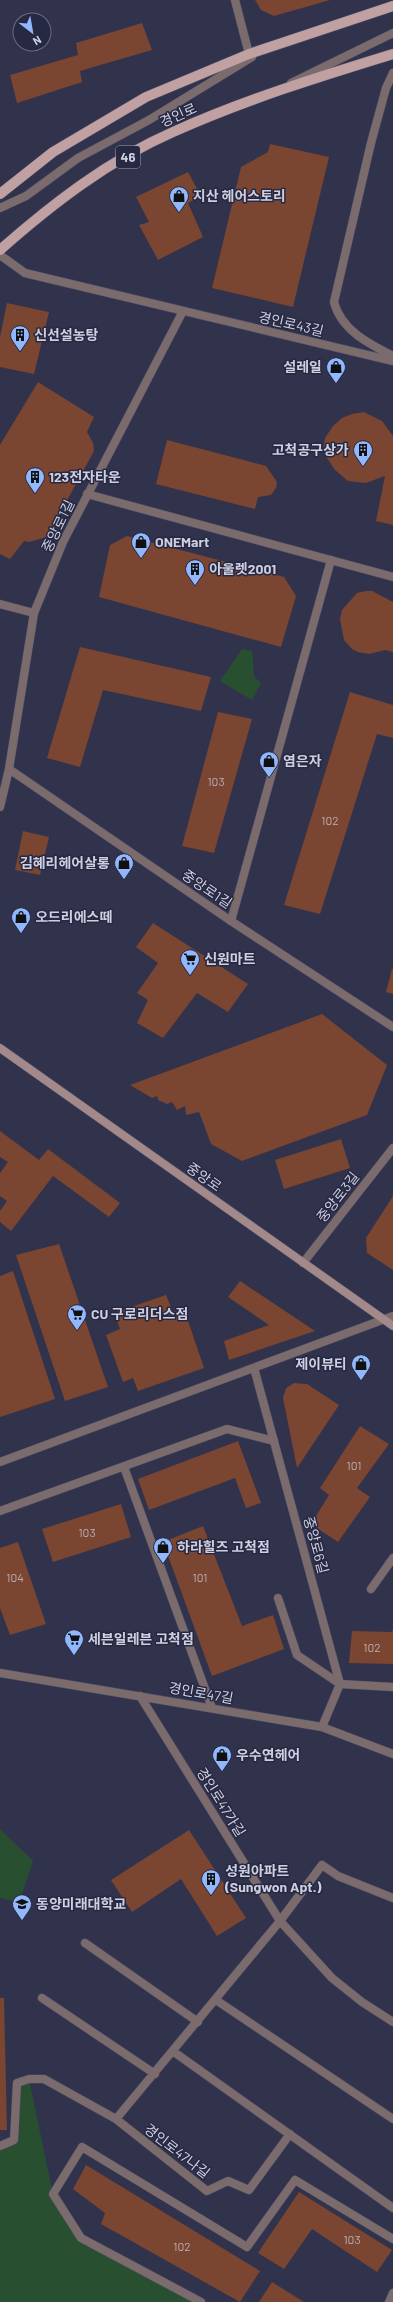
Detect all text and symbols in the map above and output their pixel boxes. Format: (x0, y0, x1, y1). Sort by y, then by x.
north arrow (12, 12, 52, 52)
text: N (31, 34, 44, 48)
street label: 경인로 (157, 99, 199, 130)
road number: 46 (116, 146, 140, 168)
shop icon: 지산 헤어스토리 (168, 185, 190, 213)
place label: 지산 헤어스토리 (193, 187, 286, 204)
street label: 경인로43길 (257, 308, 325, 339)
building icon: 신선설농탕 (9, 324, 31, 352)
place label: 신선설농탕 (34, 326, 99, 343)
shop icon: 설레일 (325, 356, 347, 384)
place label: 설레일 (283, 358, 322, 375)
building icon: 고척공구상가 (352, 439, 374, 467)
place label: 고척공구상가 (272, 441, 349, 458)
building icon: 123전자타운 (24, 466, 46, 494)
place label: 123전자타운 (49, 468, 121, 485)
street label: 중앙로1길 (38, 497, 78, 555)
shop icon: ONEMart (130, 531, 152, 559)
place label: ONEMart (155, 533, 209, 550)
building icon: 아울렛2001 (184, 558, 206, 586)
place label: 아울렛2001 (209, 560, 276, 577)
shop icon: 염은자 (258, 750, 280, 778)
place label: 염은자 (283, 752, 322, 769)
house number: 103 (207, 774, 225, 788)
house number: 102 (321, 813, 339, 827)
shop icon: 김혜리헤어살롱 (113, 852, 135, 880)
place label: 김혜리헤어살롱 (20, 854, 110, 871)
street label: 중앙로1길 (179, 866, 235, 911)
shop icon: 오드리에스떼 (10, 906, 32, 934)
place label: 오드리에스떼 (35, 908, 112, 925)
supermarket icon: 신원마트 (179, 948, 201, 976)
place label: 신원마트 (204, 950, 256, 967)
street label: 중앙로 (184, 1159, 225, 1195)
street label: 중앙로3길 (313, 1168, 362, 1225)
supermarket icon: CU 구로리더스점 (66, 1303, 88, 1331)
place label: CU 구로리더스점 (91, 1305, 188, 1322)
shop icon: 제이뷰티 (350, 1353, 372, 1381)
place label: 제이뷰티 (295, 1355, 347, 1372)
house number: 101 (347, 1458, 361, 1472)
street label: 중앙로6길 (301, 1514, 332, 1575)
house number: 103 (78, 1525, 96, 1539)
shop icon: 하라힐즈 고척점 (152, 1536, 174, 1564)
place label: 하라힐즈 고척점 (177, 1538, 270, 1555)
house number: 104 (6, 1570, 24, 1584)
house number: 101 (193, 1570, 207, 1584)
supermarket icon: 세븐일레븐 고척점 (63, 1628, 85, 1656)
place label: 세븐일레븐 고척점 (88, 1630, 194, 1647)
house number: 102 (363, 1640, 381, 1654)
street label: 경인로47길 (167, 1678, 235, 1707)
shop icon: 우수연헤어 (211, 1744, 233, 1772)
place label: 우수연헤어 (236, 1746, 300, 1763)
street label: 경인로47가길 (193, 1764, 249, 1839)
place label: 성원아파트 (Sungwon Apt.) (224, 1862, 321, 1895)
building icon: 성원아파트 (Sungwon Apt.) (200, 1868, 222, 1896)
school or university icon: 동양미래대학교 (11, 1893, 33, 1921)
place label: 동양미래대학교 (36, 1895, 126, 1912)
street label: 경인로47나길 (141, 2120, 213, 2181)
house number: 103 (343, 2232, 361, 2246)
house number: 102 (173, 2239, 191, 2253)

